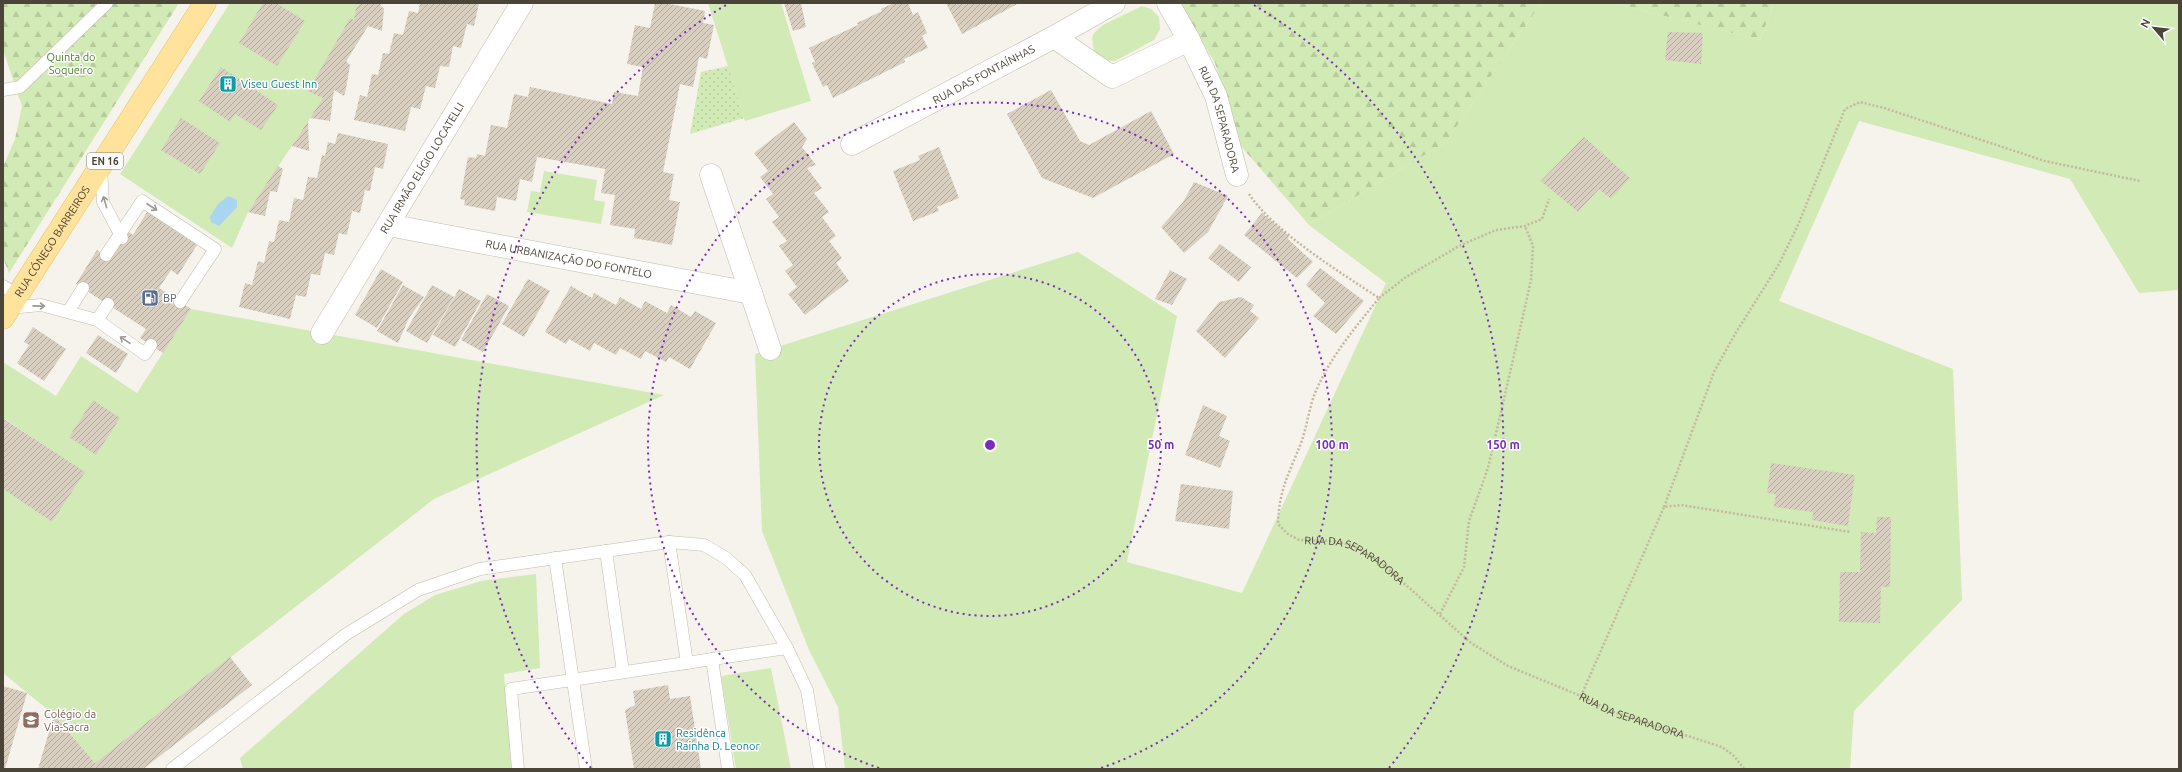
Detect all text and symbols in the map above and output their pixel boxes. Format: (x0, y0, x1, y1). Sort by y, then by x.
north arrow (2134, 8, 2174, 48)
text: N (2138, 17, 2152, 30)
street label: RUA DAS FONTAÍNHAS (931, 42, 1037, 106)
park label: Quinta do Soqueiro (46, 51, 96, 76)
street label: RUA DA SEPARADORA (1196, 64, 1242, 175)
building icon: Viseu Guest Inn (218, 74, 238, 94)
place label: Viseu Guest Inn (241, 78, 317, 90)
street label: RUA IRMÃO ELÍGIO LOCATELLI (378, 100, 466, 236)
road number: EN 16 (87, 153, 123, 169)
street label: RUA CÓNEGO BARREIROS (12, 183, 92, 299)
one-way arrow (101, 196, 108, 209)
one-way arrow (146, 204, 158, 212)
street label: RUA URBANIZAÇÃO DO FONTELO (485, 237, 653, 280)
fuel station icon: BP (140, 288, 160, 308)
place label: BP (163, 292, 177, 304)
one-way arrow (32, 303, 45, 310)
one-way arrow (120, 336, 131, 344)
centre of rings (983, 438, 997, 452)
text: 50 m (1148, 438, 1174, 451)
text: 100 m (1315, 438, 1349, 451)
text: 150 m (1486, 438, 1520, 451)
street label: RUA DA SEPARADORA (1304, 534, 1408, 587)
street label: RUA DA SEPARADORA (1577, 690, 1687, 741)
place label: Colégio da Via-Sacra (44, 708, 96, 733)
school or university icon: Colégio da Via-Sacra (21, 710, 41, 730)
place label: Residênca Rainha D. Leonor (676, 727, 760, 752)
building icon: Residênca Rainha D. Leonor (653, 729, 673, 749)

